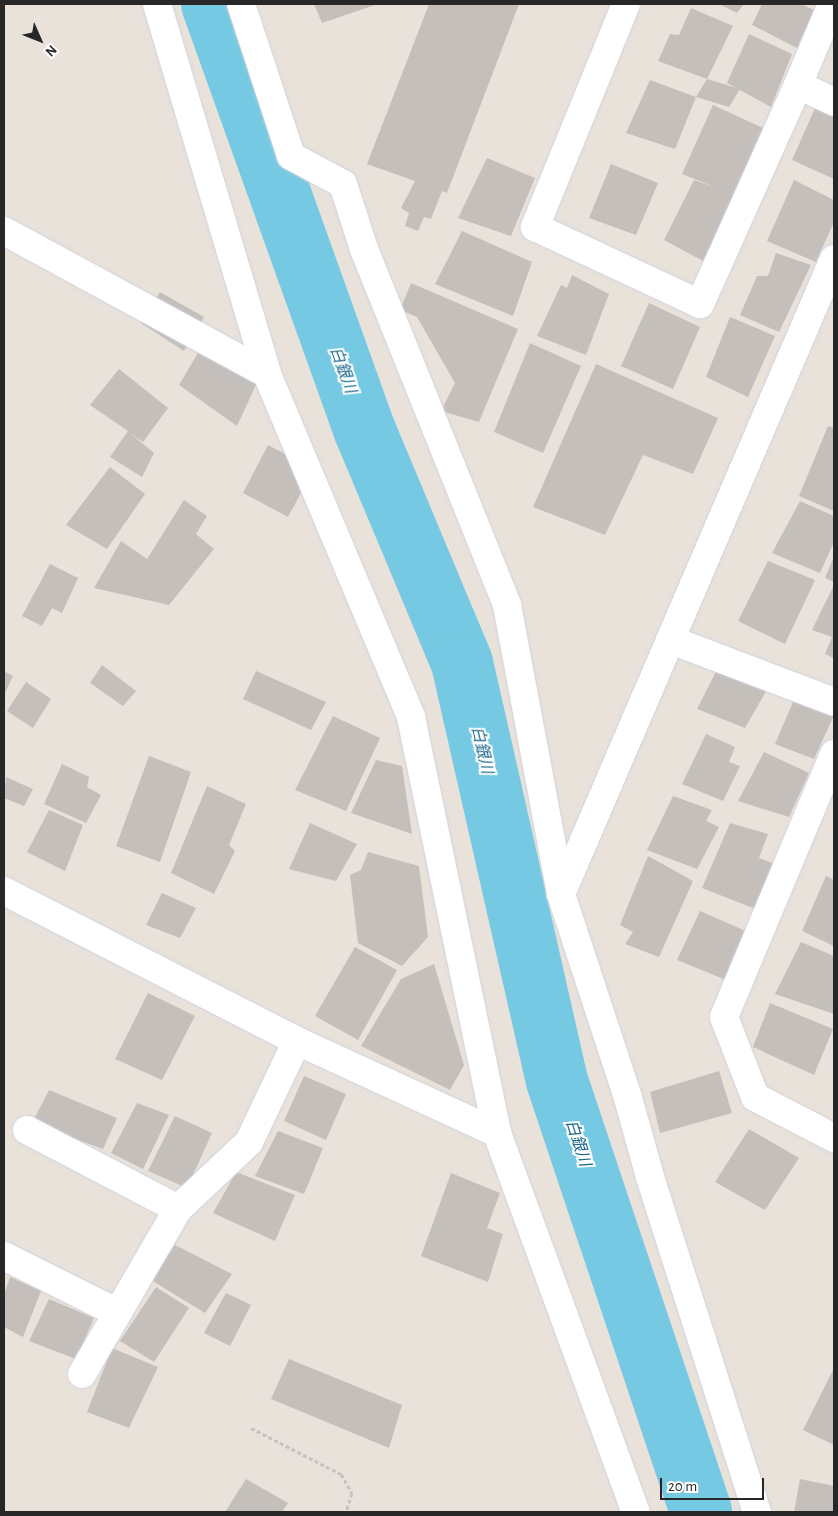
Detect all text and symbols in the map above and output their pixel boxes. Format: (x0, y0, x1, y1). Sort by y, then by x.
north arrow (15, 15, 65, 65)
text: N (42, 42, 59, 59)
water label: 白銀川 (326, 344, 360, 396)
water label: 白銀川 (467, 724, 497, 776)
water label: 白銀川 (561, 1117, 595, 1169)
scale bar (663, 1468, 767, 1500)
text: 20 m (668, 1479, 697, 1494)

